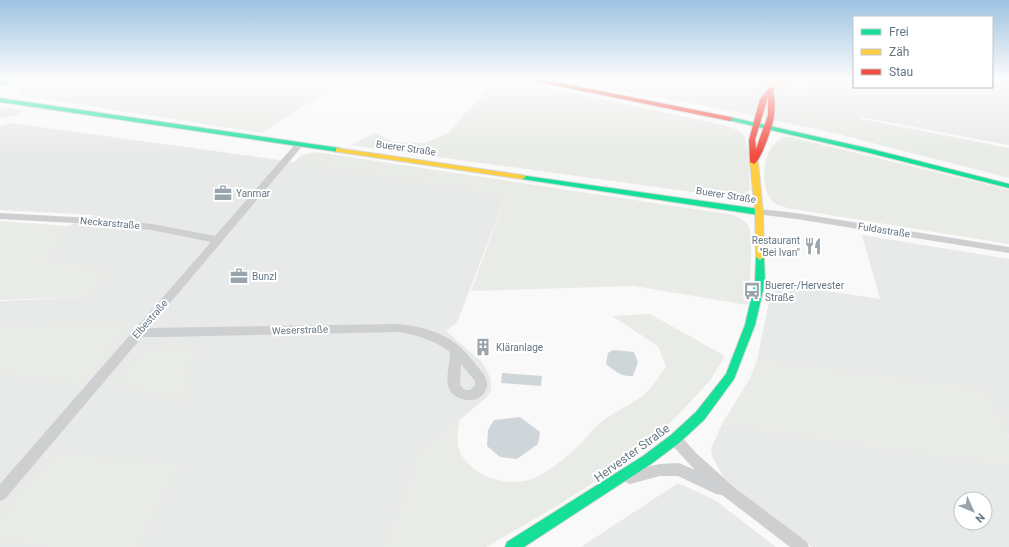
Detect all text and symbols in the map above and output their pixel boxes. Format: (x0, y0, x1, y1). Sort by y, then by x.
legend (853, 16, 993, 88)
text: Frei (889, 25, 909, 39)
text: Zäh (889, 45, 909, 59)
text: Stau (889, 65, 913, 79)
street label: Buerer Straße (375, 138, 437, 158)
office icon: Yanmar (213, 183, 233, 203)
street label: Buerer Straße (695, 185, 757, 205)
place label: Yanmar (236, 188, 271, 199)
street label: Neckarstraße (80, 215, 140, 231)
street label: Fuldastraße (857, 220, 911, 240)
place label: Restaurant "Bei Ivan" (752, 235, 800, 258)
restaurant icon: Restaurant "Bei Ivan" (803, 236, 823, 256)
office icon: Bunzl (229, 266, 249, 286)
place label: Bunzl (252, 271, 277, 282)
place label: Buerer-/Hervester Straße (765, 280, 845, 303)
bus stop icon: Buerer-/Hervester Straße (742, 281, 762, 301)
street label: Elbestraße (130, 298, 170, 340)
street label: Weserstraße (272, 324, 328, 336)
building icon: Kläranlage (473, 337, 493, 357)
place label: Kläranlage (496, 342, 543, 353)
street label: Hervester Straße (592, 421, 672, 485)
north arrow (953, 491, 993, 531)
text: N (972, 510, 987, 525)

